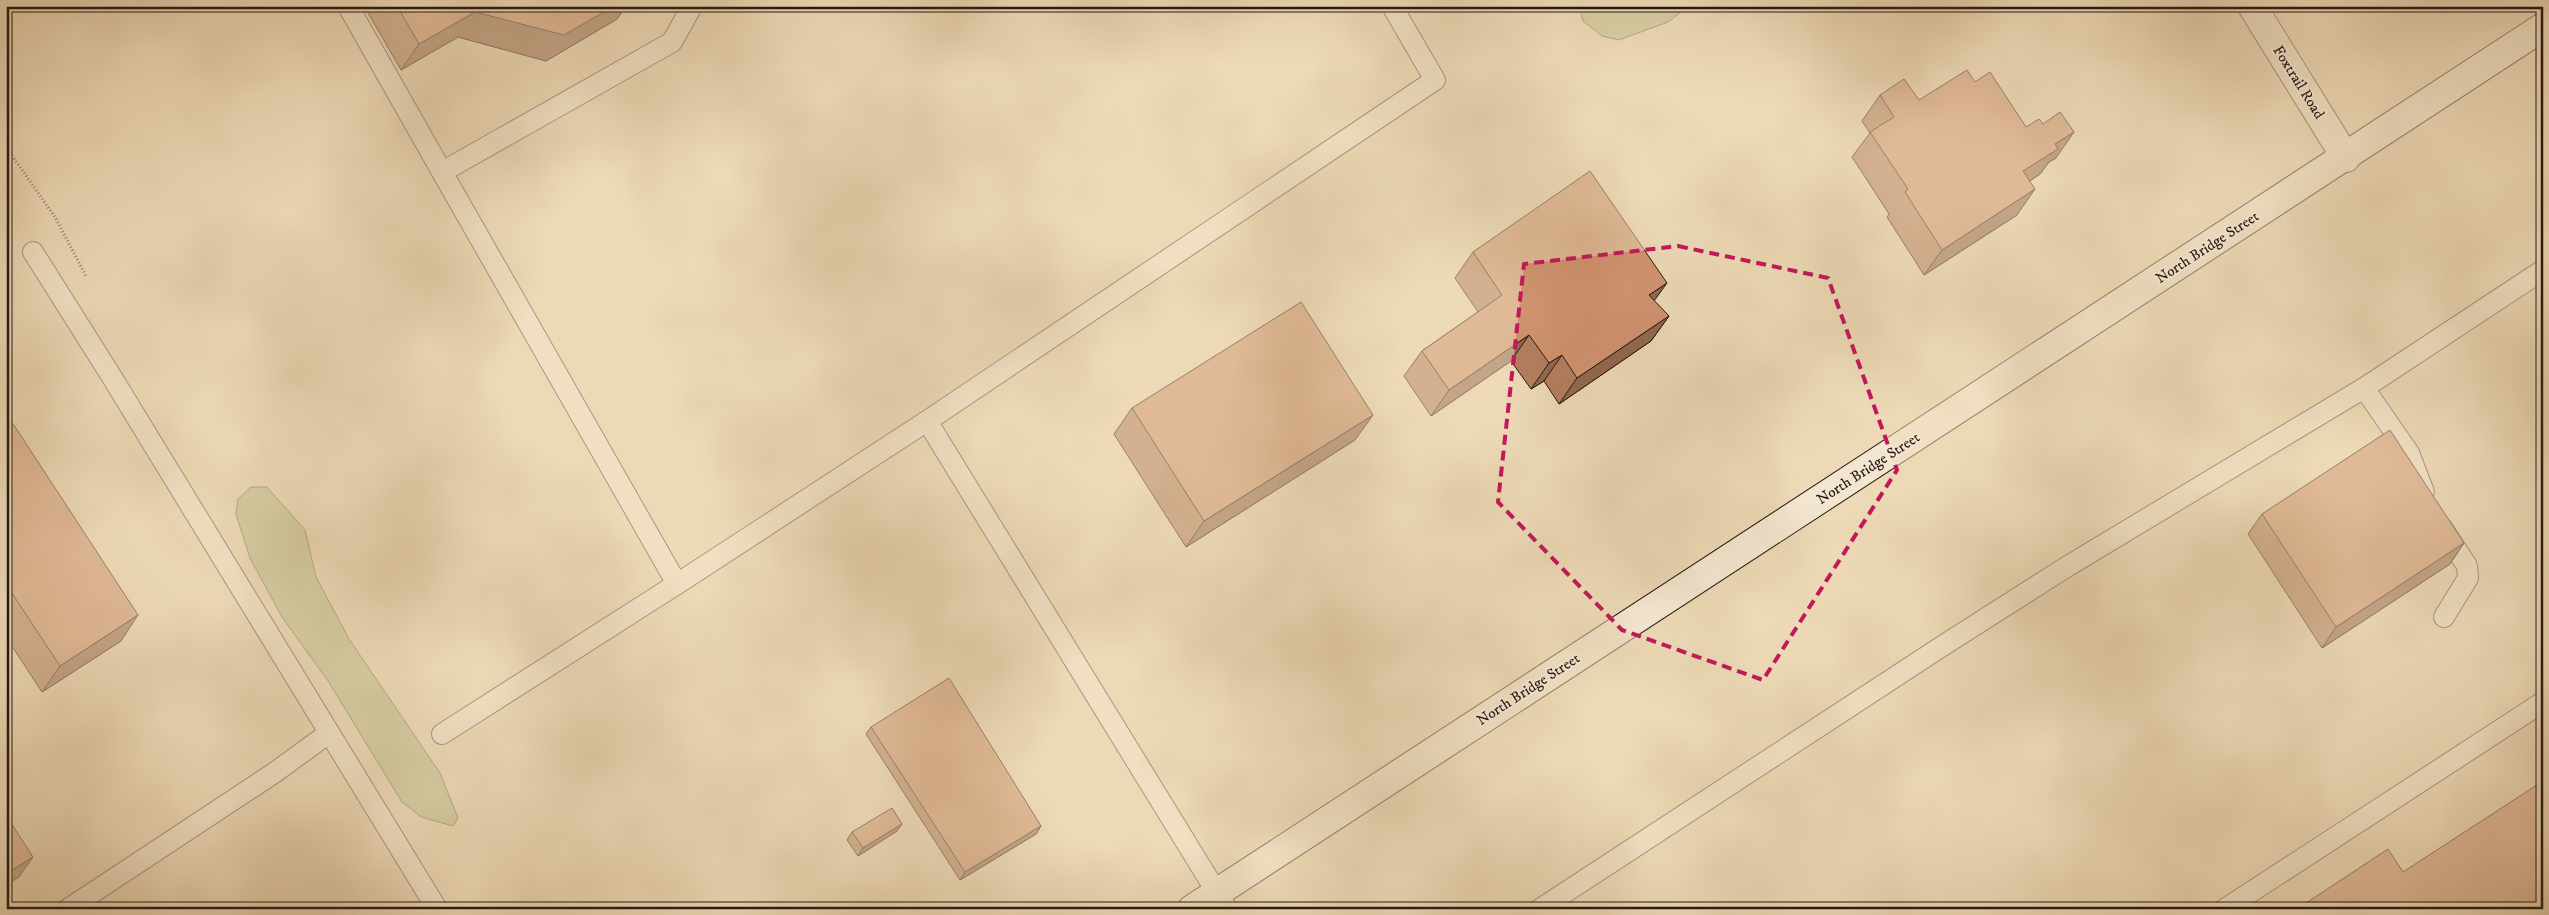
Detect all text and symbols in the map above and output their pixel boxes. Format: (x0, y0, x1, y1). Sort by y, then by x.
street label: Foxtrail Road (2269, 42, 2329, 123)
street label: North Bridge Street (2152, 207, 2263, 288)
street label: North Bridge Street (1813, 428, 1924, 509)
street label: North Bridge Street (1473, 649, 1584, 730)

